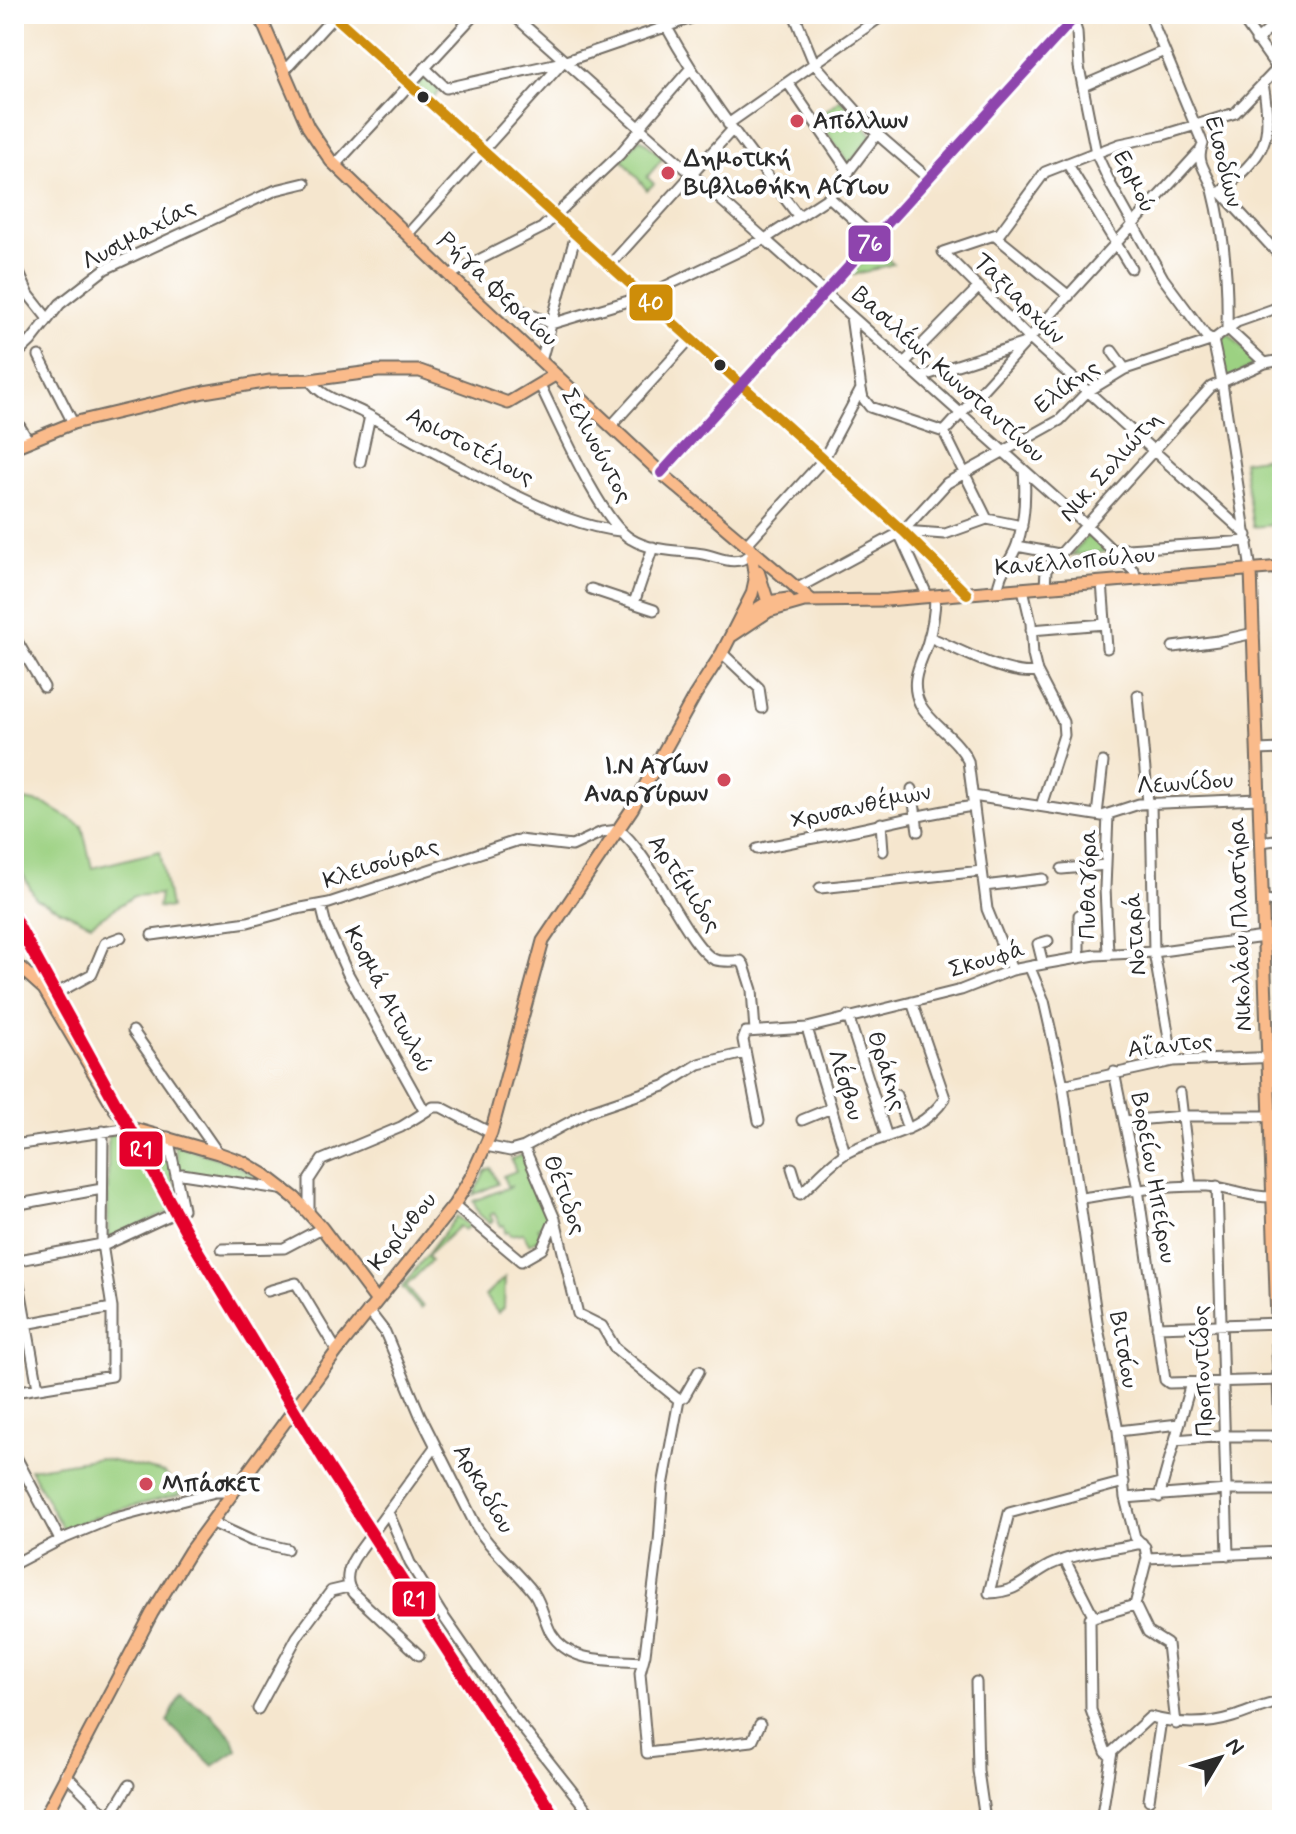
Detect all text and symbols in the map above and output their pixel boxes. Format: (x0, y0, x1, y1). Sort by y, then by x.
unlabelled marker (415, 89, 431, 105)
place label: Απόλλων (813, 106, 909, 137)
marker: Απόλλων (788, 112, 806, 130)
street label: Εισοδίων (1197, 113, 1249, 211)
place label: Δημοτική Βιβλιοθήκη Αίγιου (683, 144, 889, 203)
street label: Ερμού (1105, 145, 1163, 219)
marker: Δημοτική Βιβλιοθήκη Αίγιου (659, 164, 677, 182)
street label: Λυσιμαχίας (77, 192, 201, 278)
line badge: 76 (847, 224, 892, 263)
street label: Ρήγα Φεραίου (430, 226, 564, 354)
text: 76 (857, 231, 883, 259)
street label: Ταξιαρχών (966, 246, 1072, 352)
street label: Βασιλέως Κωνσταντίνου (845, 279, 1052, 470)
line badge: 40 (628, 283, 674, 322)
text: 40 (638, 290, 664, 318)
street label: Ελίκης (1028, 353, 1106, 421)
unlabelled marker (712, 357, 728, 373)
street label: Σελινούντος (553, 383, 639, 509)
street label: Αριστοτέλους (401, 399, 540, 494)
street label: Νικ. Σολιώτη (1053, 405, 1169, 529)
street label: Κανελλοπούλου (994, 540, 1157, 584)
place label: Ι.Ν Αγίων Αναργύρων (584, 751, 708, 810)
street label: Λεωνίδου (1136, 765, 1235, 803)
marker: Ι.Ν Αγίων Αναργύρων (715, 771, 733, 789)
street label: Χρυσανθέμων (788, 776, 934, 837)
street label: Νικολάου Πλαστήρα (1222, 816, 1260, 1032)
street label: Αρτέμιδος (640, 829, 729, 939)
street label: Πυθαγόρα (1073, 829, 1104, 939)
street label: Κλεισούρας (319, 831, 443, 897)
street label: Νοταρά (1118, 892, 1154, 976)
street label: Κοσμά Αιτωλού (336, 921, 440, 1079)
street label: Σκουφά (945, 934, 1029, 986)
street label: Αΐαντος (1126, 1026, 1214, 1066)
street label: Θράκης (859, 1027, 913, 1115)
street label: Λέσβου (820, 1045, 871, 1125)
street label: Βορείου Ηπείρου (1123, 1090, 1183, 1266)
line badge: R1 (118, 1130, 164, 1168)
text: R1 (130, 1137, 152, 1165)
street label: Θέτιδος (535, 1151, 594, 1239)
street label: Κορίνθου (362, 1186, 444, 1278)
street label: Προποντίδος (1185, 1305, 1221, 1437)
street label: Βιτσίου (1101, 1309, 1145, 1391)
street label: Αρκαδίου (445, 1439, 521, 1540)
place label: Μπάσκετ (162, 1469, 260, 1500)
marker: Μπάσκετ (137, 1475, 155, 1493)
line badge: R1 (391, 1580, 437, 1618)
text: R1 (403, 1587, 425, 1615)
north arrow (1180, 1718, 1260, 1798)
text: N (1219, 1733, 1250, 1761)

